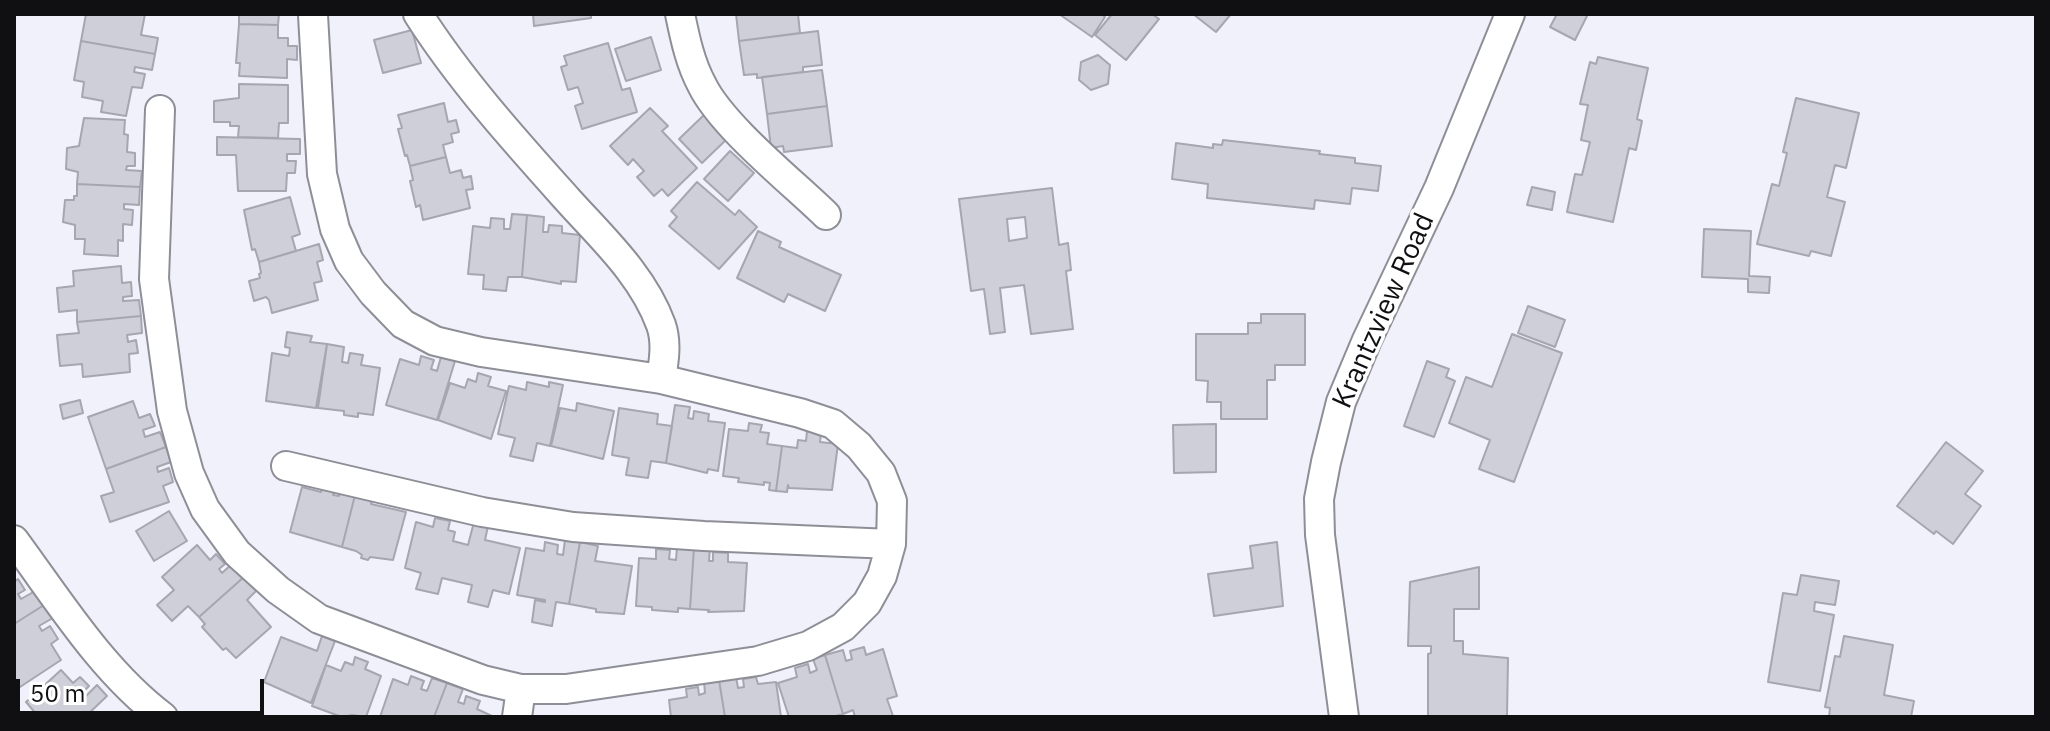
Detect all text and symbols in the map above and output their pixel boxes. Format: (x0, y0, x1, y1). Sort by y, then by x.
street label: Krantzview Road (1326, 208, 1442, 414)
scale bar (20, 663, 268, 713)
text: 50 m (30, 677, 85, 709)

